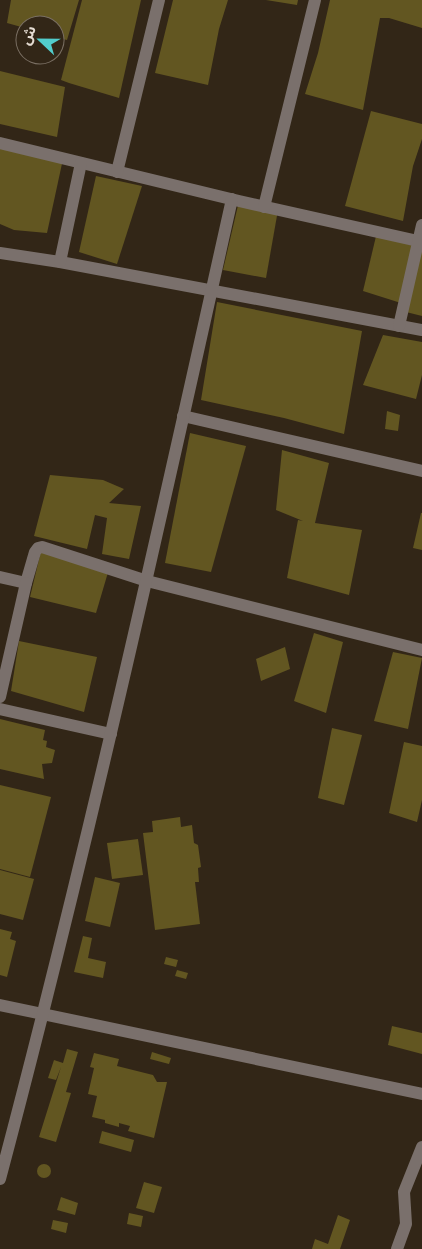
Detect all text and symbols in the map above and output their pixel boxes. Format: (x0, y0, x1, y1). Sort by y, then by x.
north arrow (15, 15, 65, 65)
text: ش (18, 24, 41, 48)

